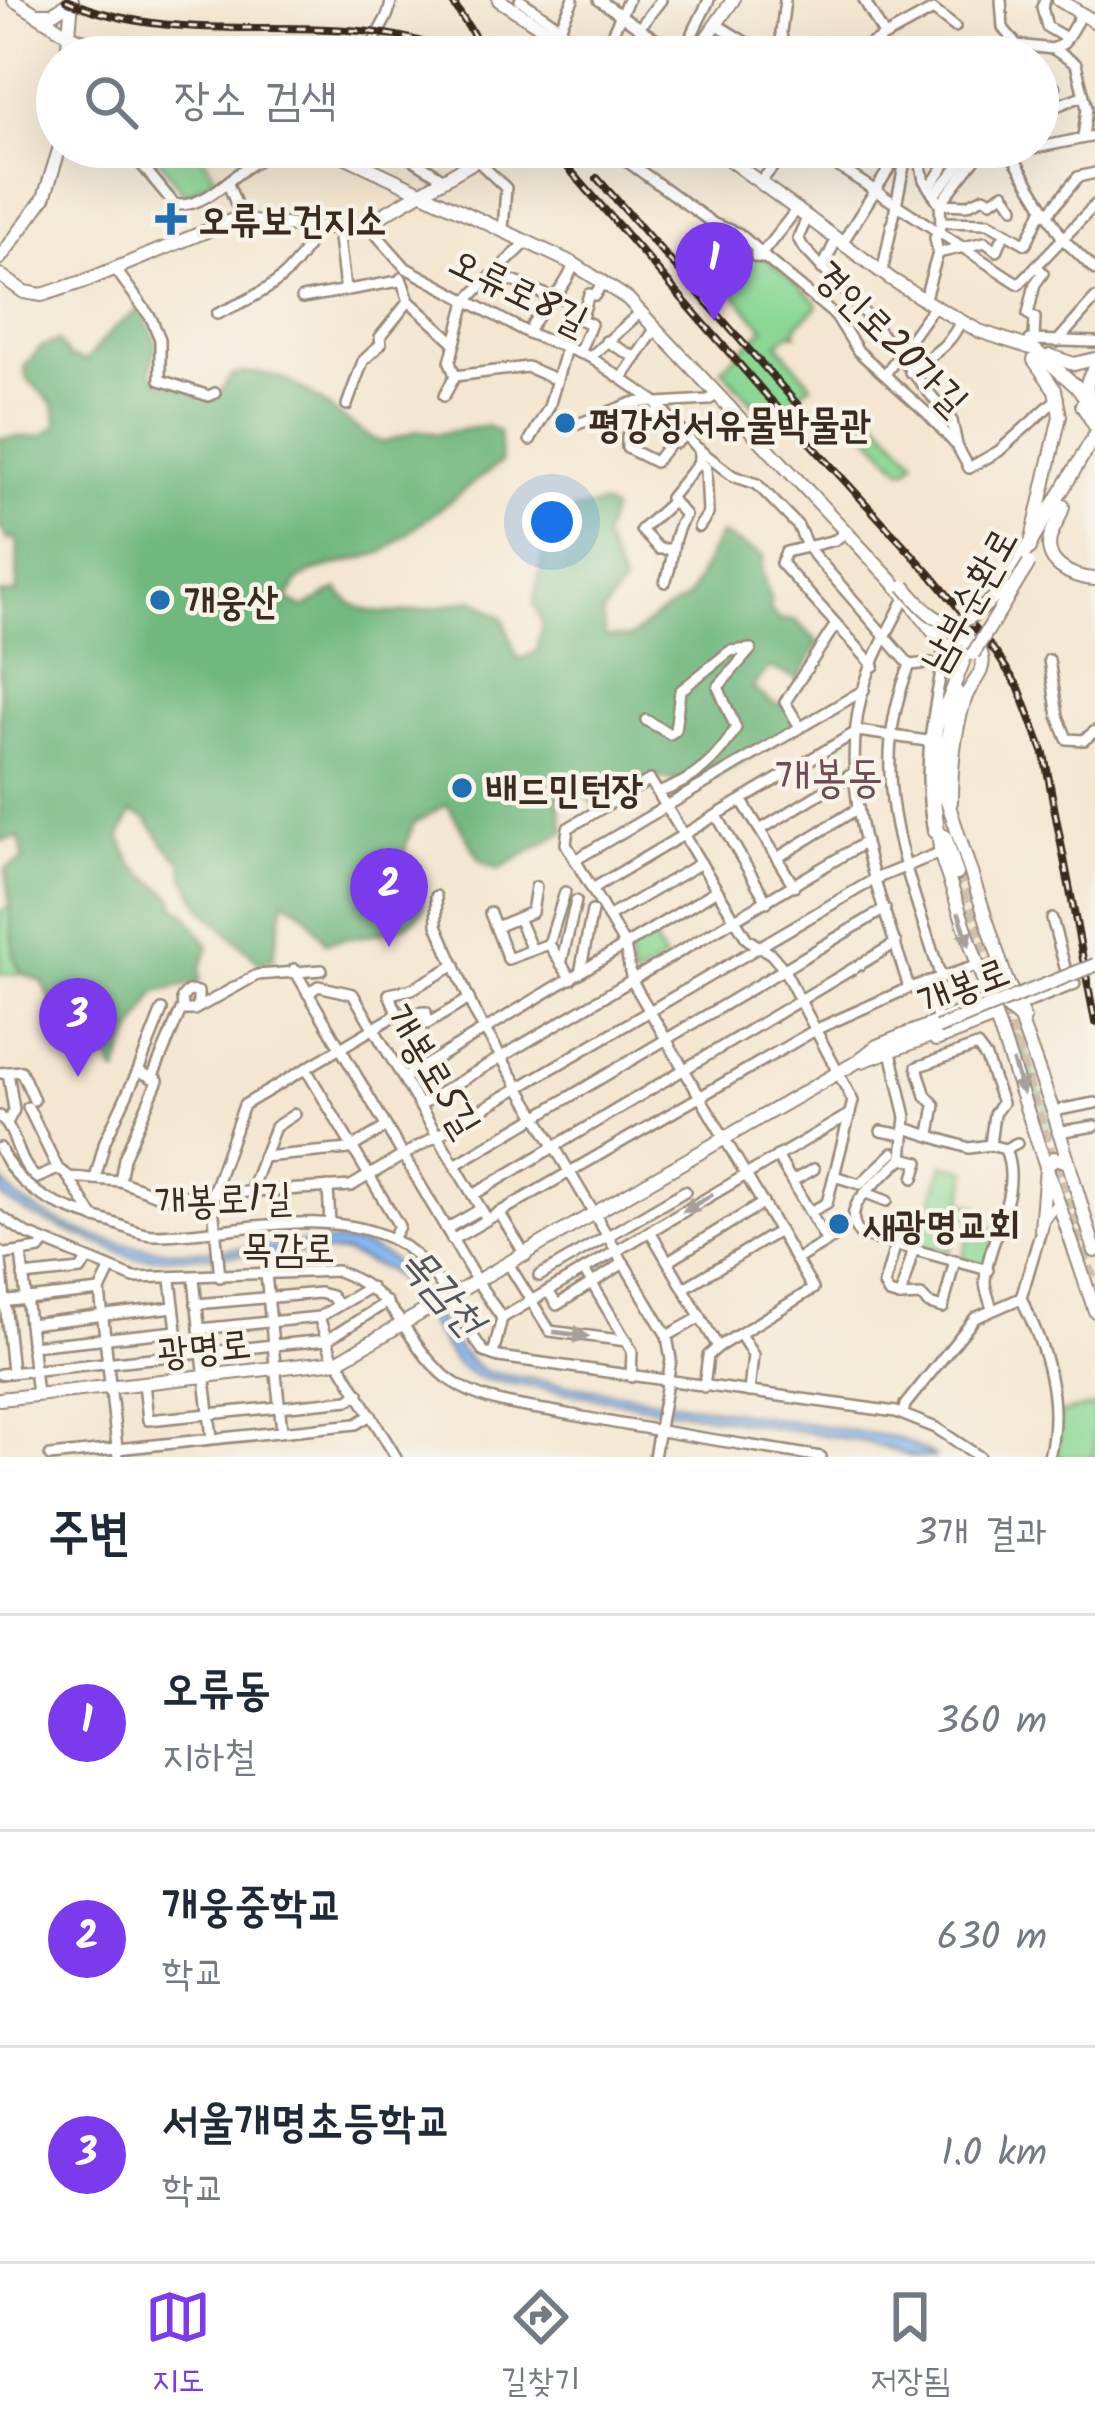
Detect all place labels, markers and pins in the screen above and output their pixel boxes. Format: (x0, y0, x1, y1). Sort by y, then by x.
place label: 오류보건지소 (198, 192, 386, 254)
marker: 오류보건지소 (155, 203, 187, 235)
pin: 1 (675, 222, 753, 321)
place label: 평강성서유물박물관 (589, 396, 871, 458)
marker: 평강성서유물박물관 (552, 410, 578, 436)
place label: 개웅산 (184, 573, 279, 635)
marker: 개웅산 (147, 587, 173, 613)
place label: 배드민턴장 (486, 761, 644, 823)
marker: 배드민턴장 (449, 775, 475, 801)
pin: 2 (350, 848, 428, 947)
pin: 3 (39, 978, 117, 1077)
place label: 새광명교회 (862, 1197, 1020, 1259)
marker: 새광명교회 (826, 1211, 852, 1237)

